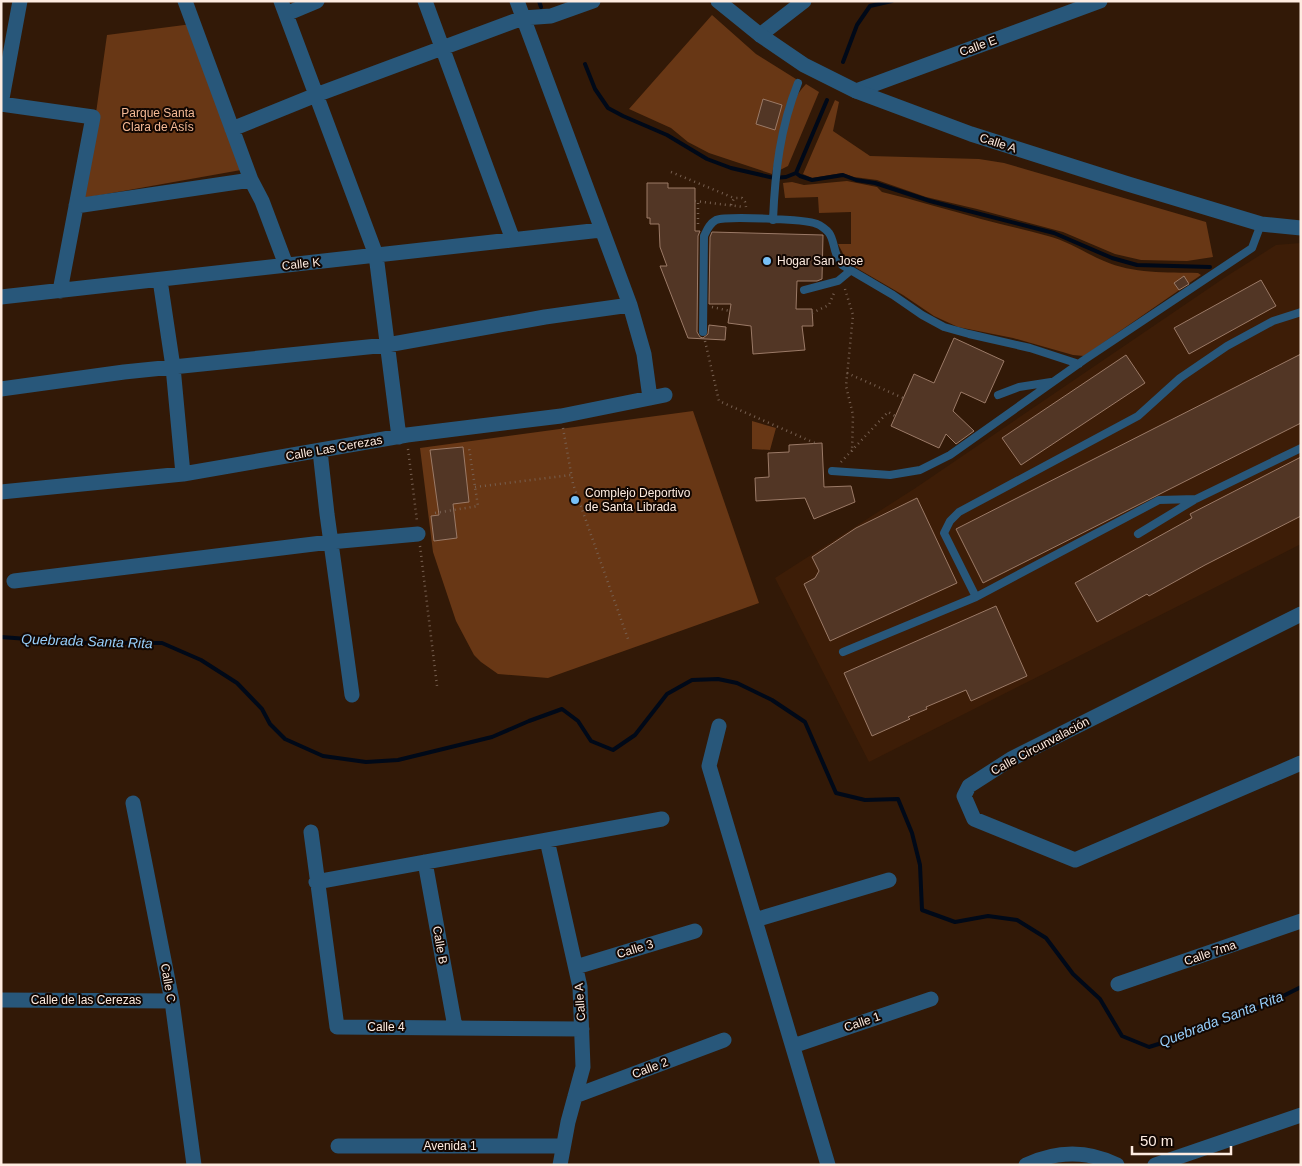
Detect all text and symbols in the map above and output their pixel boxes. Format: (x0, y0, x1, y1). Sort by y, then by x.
street label: Calle E (957, 33, 999, 59)
park label: Parque Santa Clara de Asís (121, 106, 195, 134)
street label: Calle A (978, 130, 1018, 156)
place label: Hogar San Jose (777, 254, 863, 268)
street label: Calle K (281, 255, 321, 273)
marker: Hogar San Jose (761, 255, 773, 267)
street label: Calle Las Cerezas (285, 433, 383, 463)
place label: Complejo Deportivo de Santa Librada (585, 486, 691, 514)
marker: Complejo Deportivo de Santa Librada (569, 494, 581, 506)
water label: Quebrada Santa Rita (21, 631, 153, 651)
street label: Calle Circunvalación (988, 714, 1092, 778)
street label: Calle B (430, 925, 450, 965)
street label: Calle 3 (615, 937, 655, 961)
street label: Calle 7ma (1182, 937, 1238, 968)
street label: Calle C (158, 962, 178, 1004)
street label: Calle A (572, 983, 588, 1021)
water label: Quebrada Santa Rita (1157, 988, 1285, 1050)
street label: Calle de las Cerezas (31, 993, 141, 1007)
street label: Calle 1 (842, 1009, 882, 1035)
street label: Calle 4 (367, 1020, 405, 1034)
street label: Calle 2 (630, 1055, 670, 1081)
scale bar (1132, 1124, 1231, 1156)
text: 50 m (1140, 1132, 1173, 1149)
street label: Avenida 1 (423, 1139, 477, 1153)

